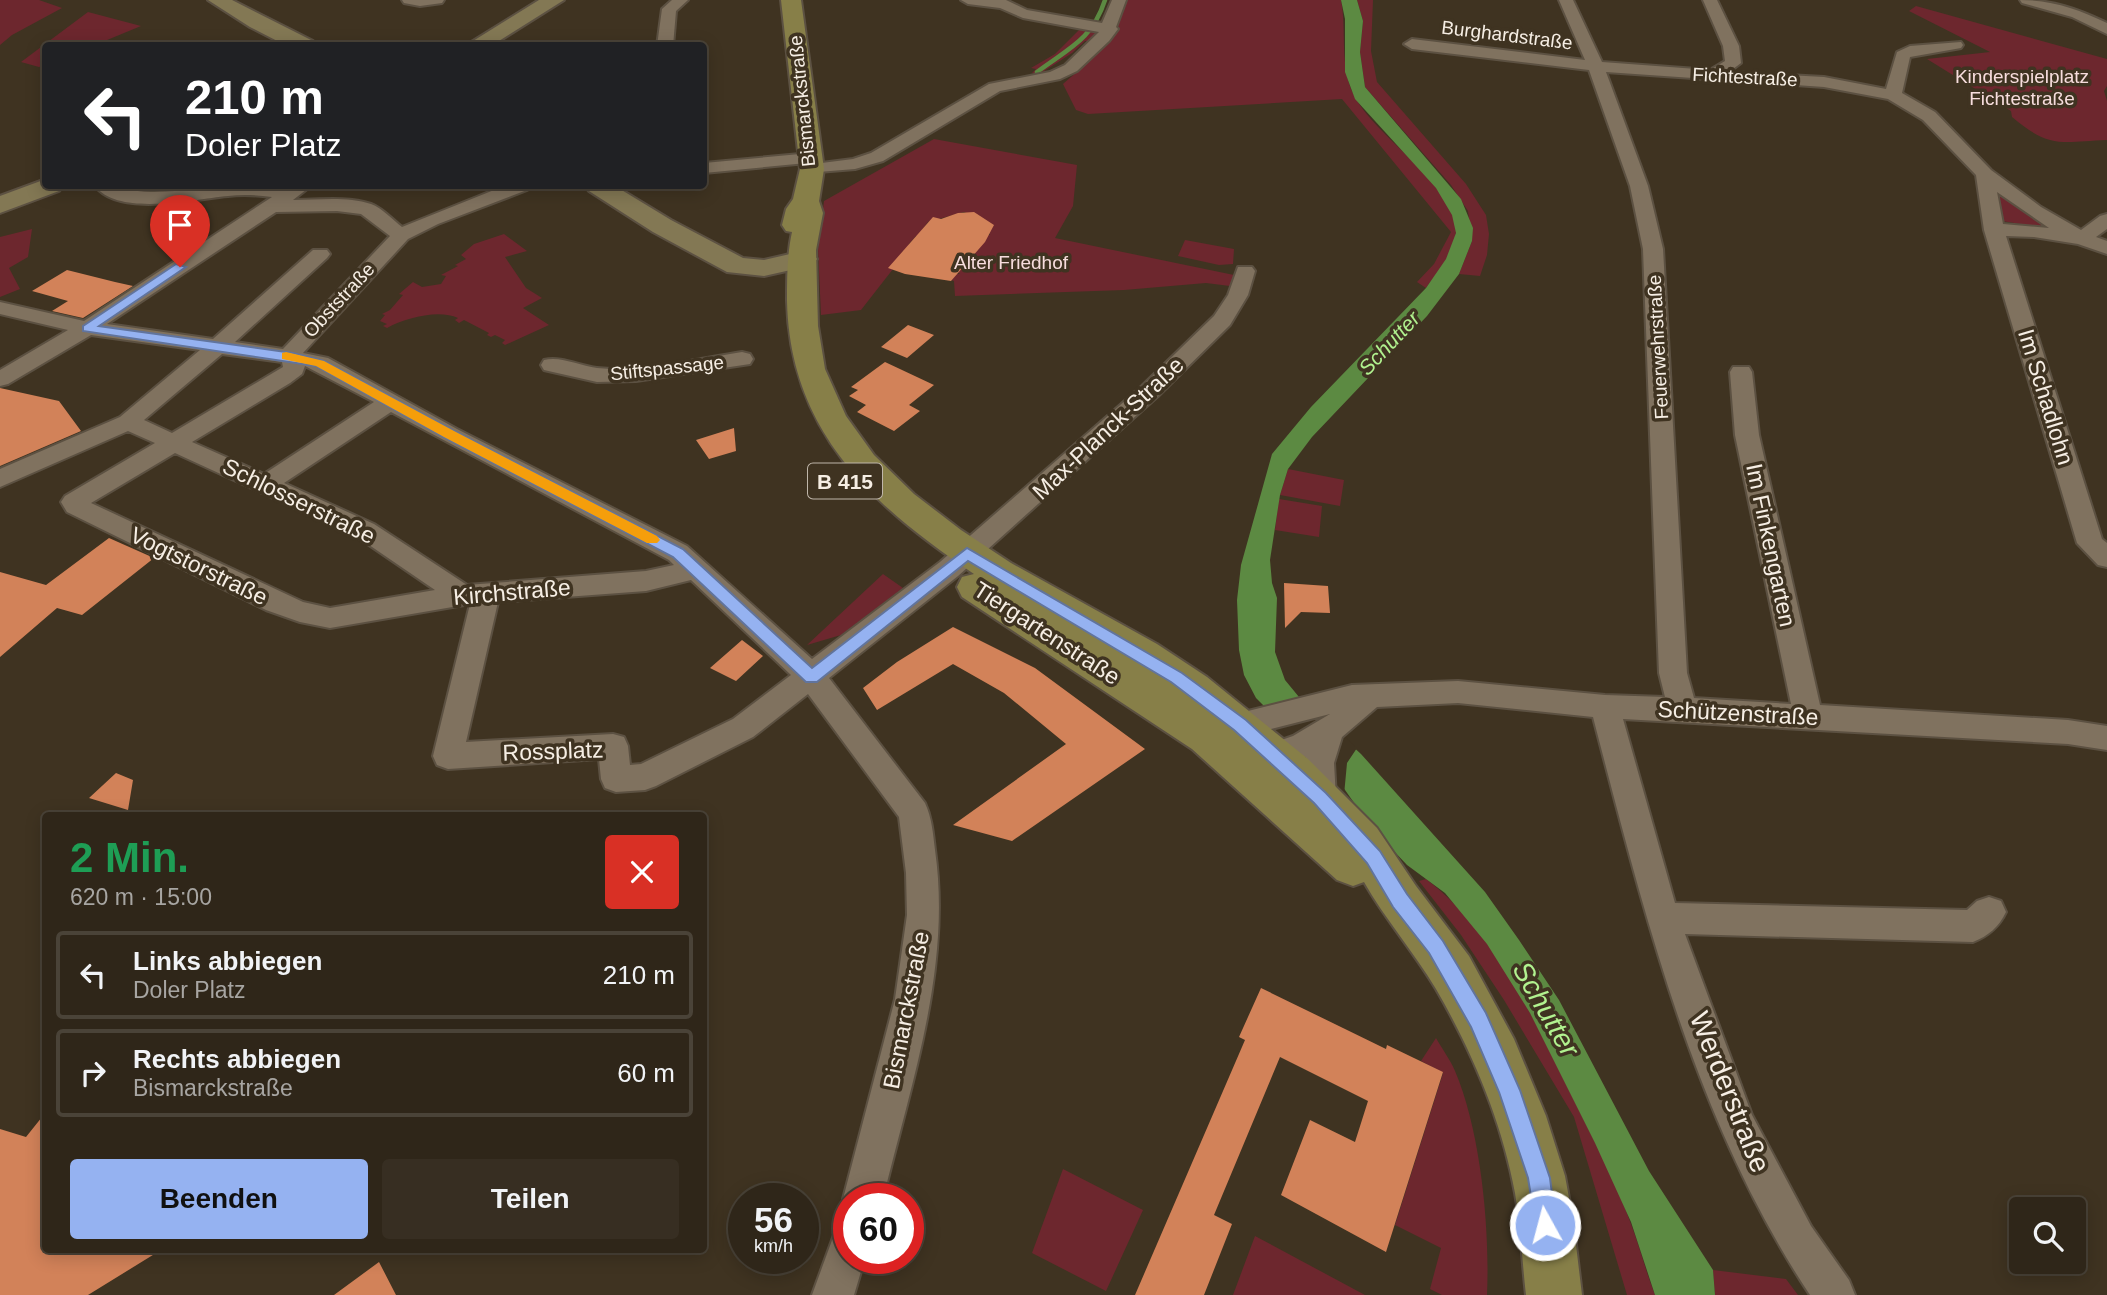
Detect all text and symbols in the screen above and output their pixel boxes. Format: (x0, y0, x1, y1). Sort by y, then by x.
street label: Burghardstraße (1440, 17, 1574, 53)
street label: Bismarckstraße (785, 34, 819, 168)
street label: Fichtestraße (1692, 64, 1798, 90)
park label: Kinderspielplatz Fichtestraße (1955, 66, 2089, 109)
icon: left (70, 70, 161, 161)
text: 210 m (185, 70, 324, 124)
text: Doler Platz (185, 127, 342, 163)
pin (150, 195, 210, 267)
icon: arrive (161, 206, 199, 244)
park label: Alter Friedhof (954, 252, 1069, 273)
street label: Obststraße (299, 258, 379, 342)
street label: Feuerwehrstraße (1644, 274, 1672, 420)
water label: Schutter (1354, 306, 1425, 379)
street label: Im Schadlohn (2013, 326, 2079, 468)
street label: Max-Planck-Straße (1027, 351, 1189, 505)
street label: Stiftspassage (609, 352, 725, 384)
street label: Schlosserstraße (219, 453, 379, 549)
street label: Im Finkengarten (1741, 461, 1801, 629)
road number: B 415 (808, 463, 882, 498)
street label: Vogtstorstraße (126, 522, 272, 610)
street label: Kirchstraße (452, 574, 572, 610)
street label: Tiergartenstraße (969, 576, 1125, 690)
street label: Schützenstraße (1657, 696, 1819, 730)
street label: Rossplatz (502, 736, 604, 766)
text: 2 Min. (70, 834, 189, 881)
button: close (605, 835, 679, 909)
text: 620 m · 15:00 (70, 884, 212, 910)
street label: Bismarckstraße (878, 929, 934, 1091)
text: Links abbiegen (133, 946, 322, 976)
icon: left (74, 956, 112, 994)
water label: Schutter (1507, 956, 1586, 1063)
text: 210 m (603, 960, 675, 990)
text: Doler Platz (133, 977, 245, 1003)
street label: Werderstraße (1684, 1007, 1776, 1177)
text: Rechts abbiegen (133, 1044, 341, 1074)
icon: right (74, 1054, 112, 1092)
text: 60 m (617, 1058, 675, 1088)
text: Bismarckstraße (133, 1075, 293, 1101)
button: Beenden (70, 1159, 368, 1239)
button: Teilen (382, 1159, 679, 1239)
speed limit sign: 60 (833, 1183, 924, 1274)
position arrow (1508, 1188, 1582, 1262)
map controls (2009, 1197, 2086, 1274)
button: search (2009, 1197, 2086, 1274)
text: 56 (754, 1200, 793, 1239)
text: km/h (754, 1236, 793, 1256)

